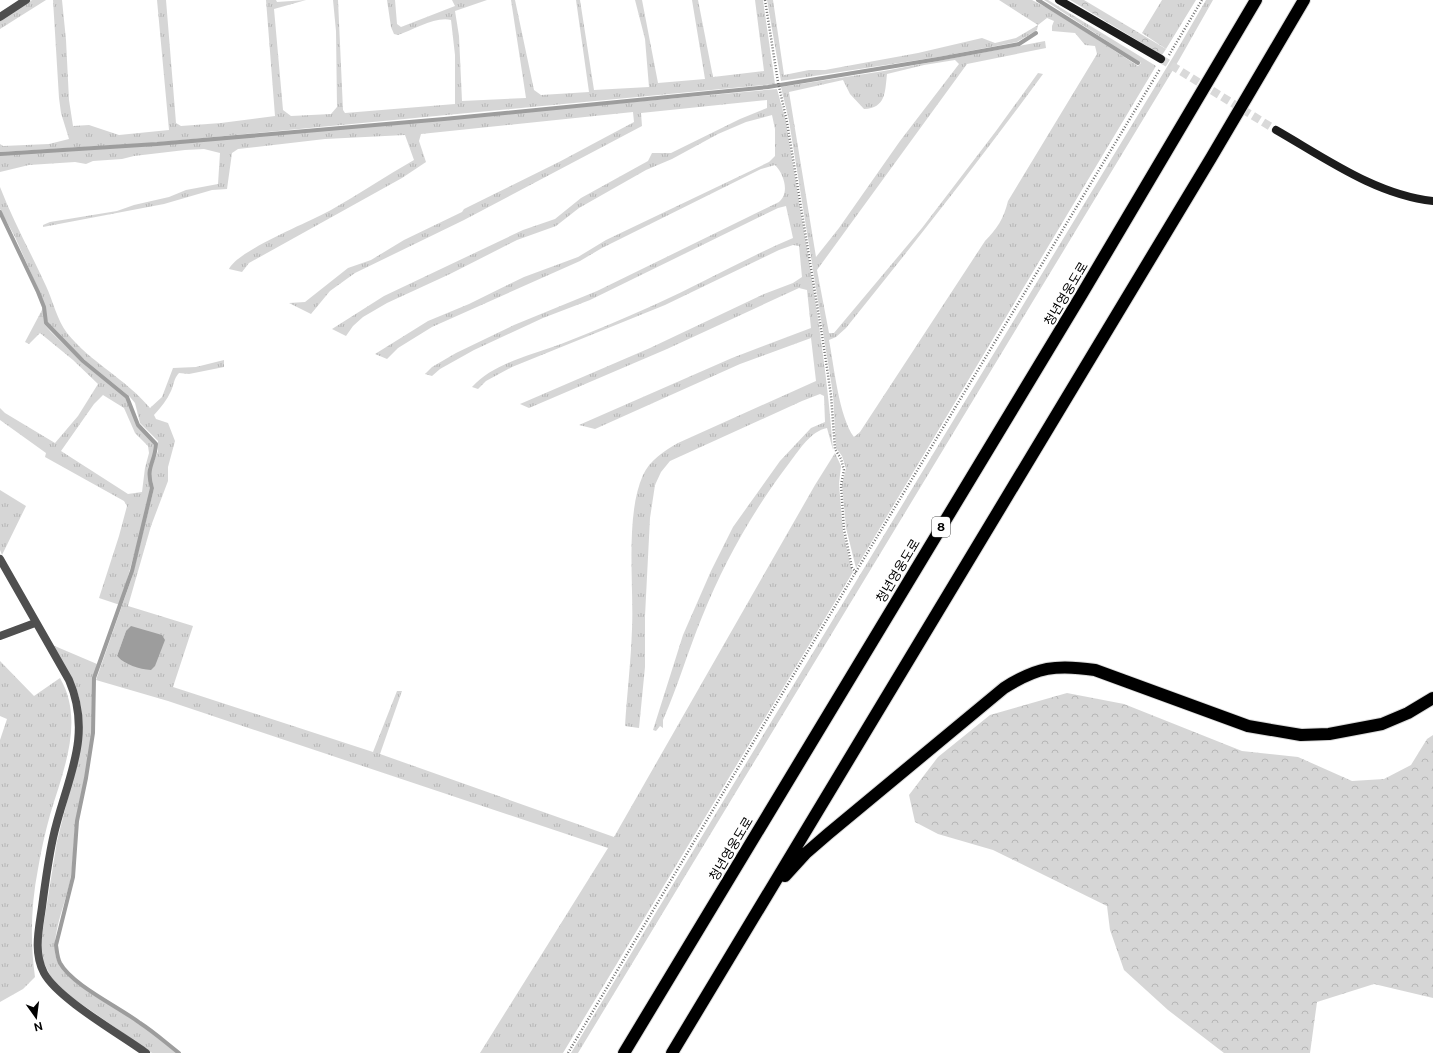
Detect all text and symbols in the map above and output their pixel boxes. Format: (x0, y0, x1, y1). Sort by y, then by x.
street label: 청년영웅도로 (1041, 259, 1091, 329)
road number: 8 (932, 517, 950, 537)
street label: 청년영웅도로 (873, 536, 923, 606)
street label: 청년영웅도로 (706, 814, 756, 884)
north arrow (16, 997, 56, 1037)
text: N (33, 1020, 44, 1034)

